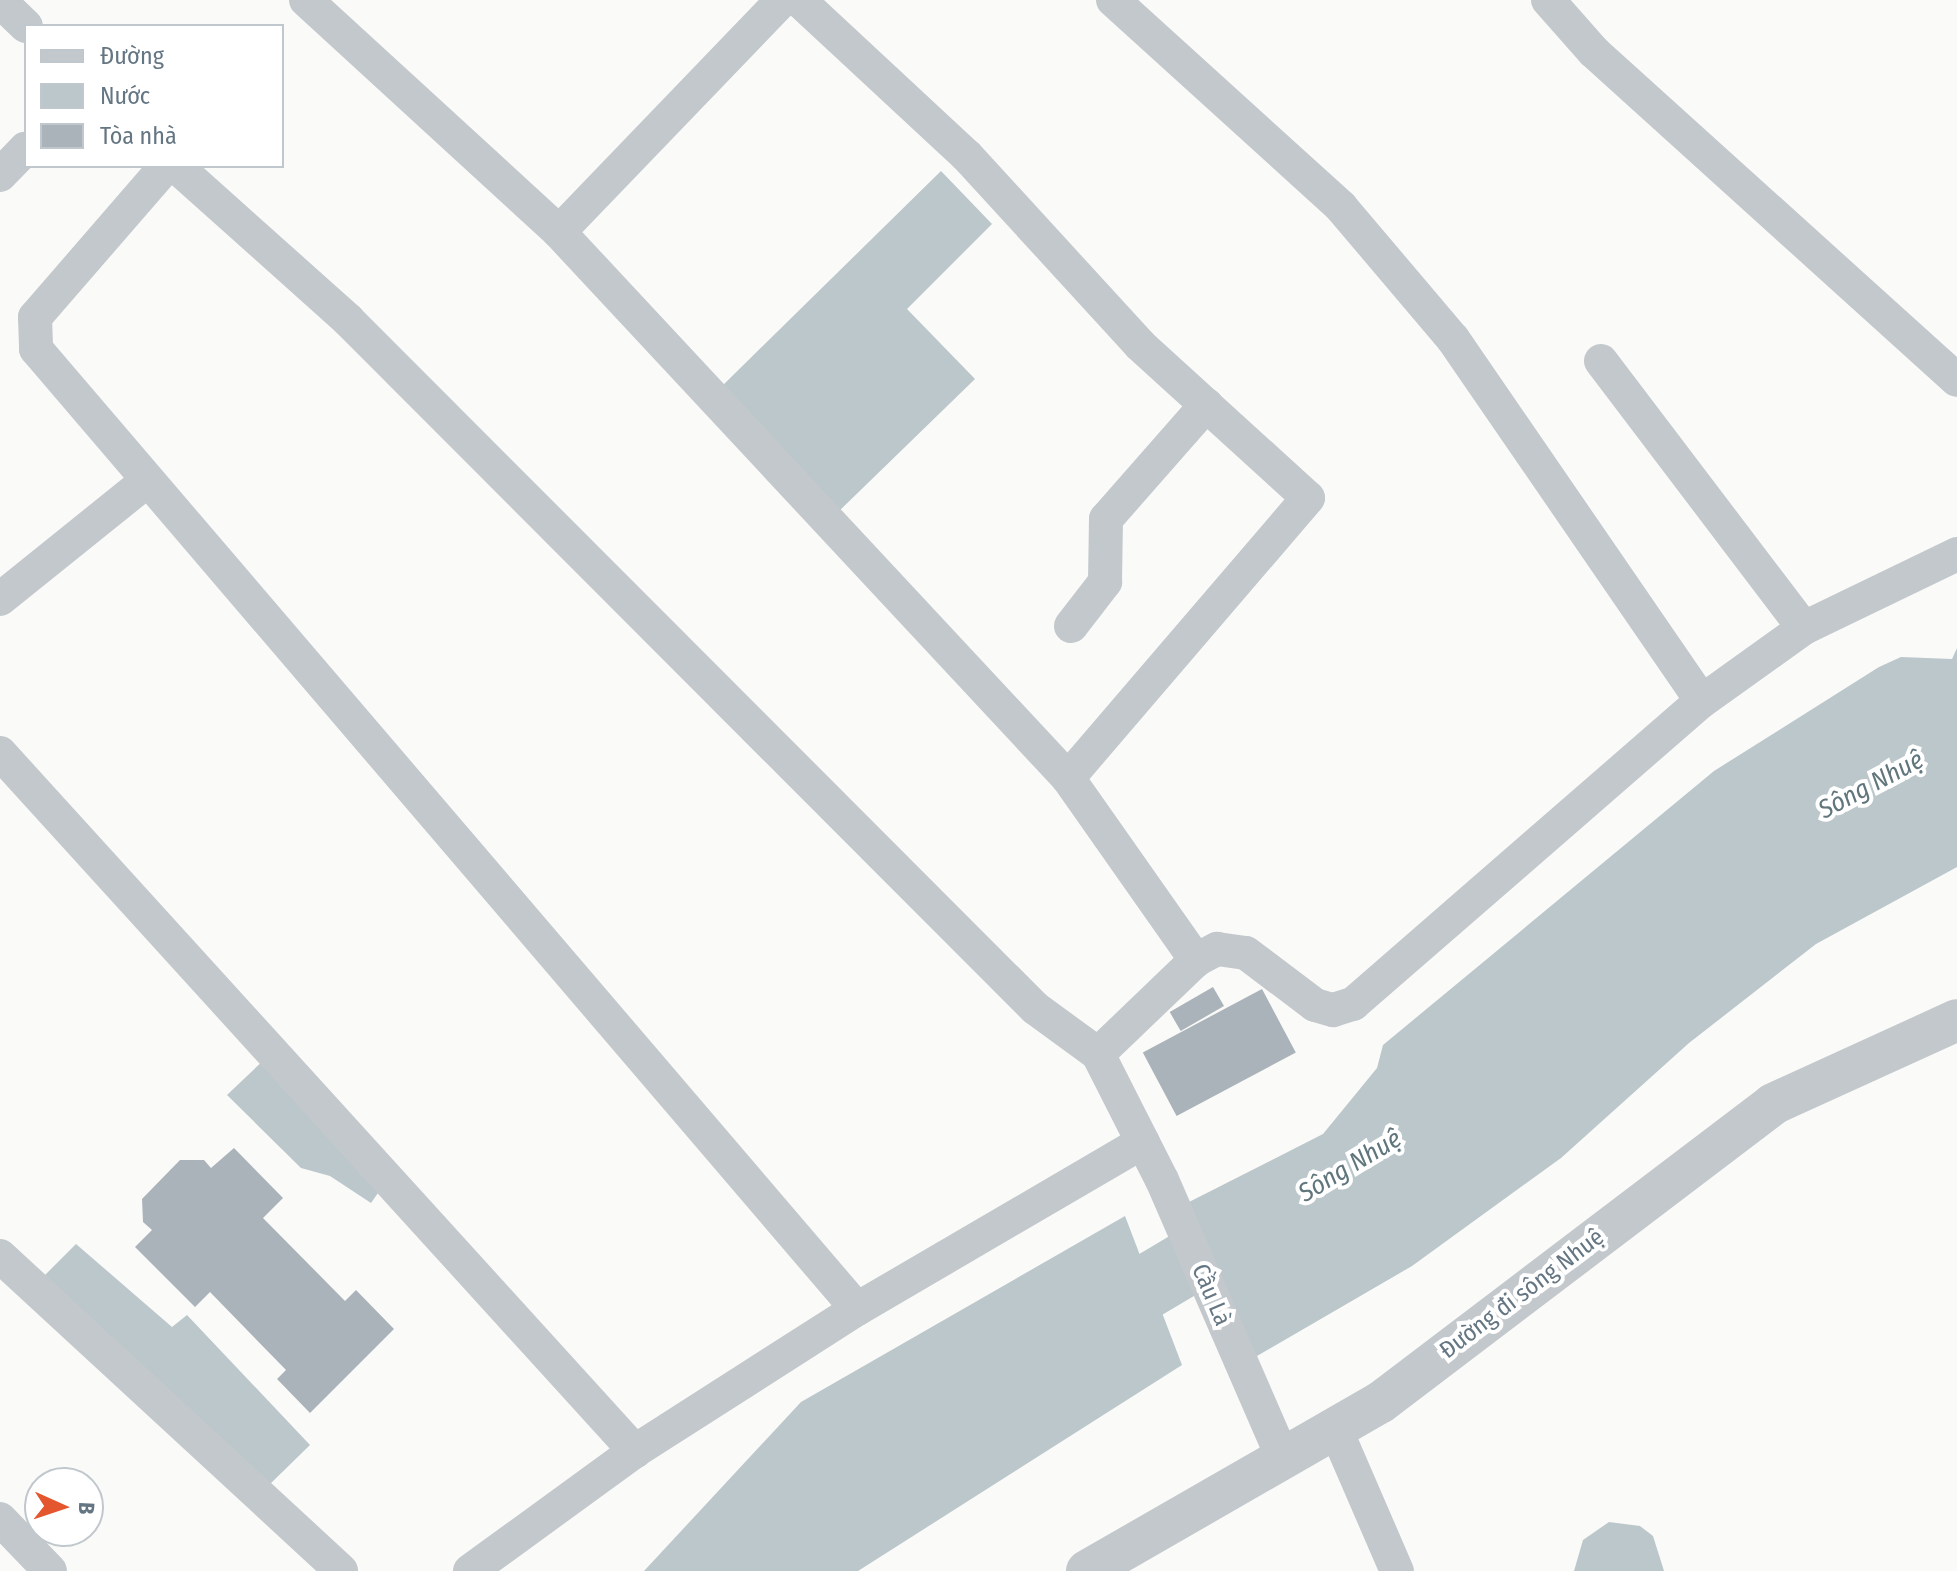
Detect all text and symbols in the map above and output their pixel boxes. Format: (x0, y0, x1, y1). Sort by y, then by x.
legend (24, 24, 284, 168)
text: Đường (100, 42, 164, 70)
text: Nước (100, 82, 150, 110)
text: Tòa nhà (100, 122, 177, 150)
water label: Sông Nhuệ (1813, 744, 1929, 826)
water label: Sông Nhuệ (1293, 1123, 1407, 1209)
street label: Đường đi sông Nhuệ (1434, 1223, 1610, 1365)
street label: Cầu Là (1185, 1260, 1237, 1330)
north arrow (24, 1467, 104, 1547)
text: B (73, 1501, 100, 1515)

